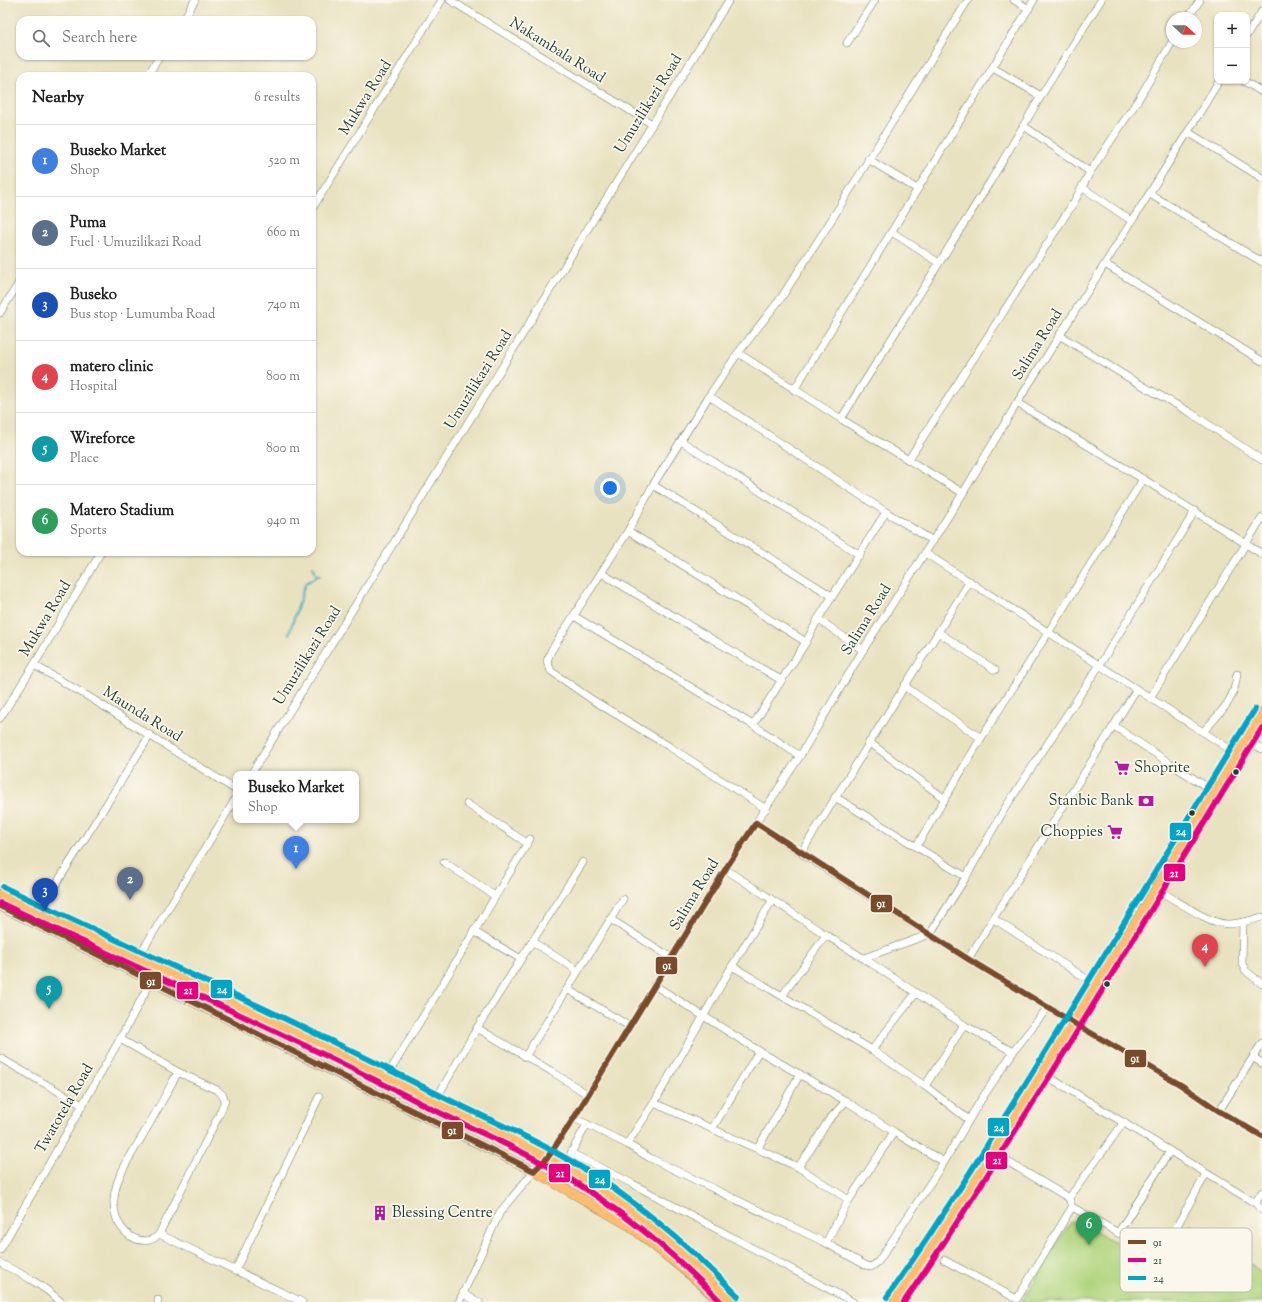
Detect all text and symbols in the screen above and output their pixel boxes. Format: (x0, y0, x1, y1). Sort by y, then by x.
north arrow (1166, 12, 1202, 48)
map controls (1214, 12, 1250, 84)
button: + (1214, 12, 1250, 48)
street label: Nakambala Road (505, 13, 609, 89)
search box (16, 16, 316, 60)
icon: search (30, 27, 52, 49)
text: Search here (62, 28, 137, 49)
button: − (1214, 48, 1250, 84)
street label: Umuzilikazi Road (610, 50, 688, 158)
street label: Mukwa Road (335, 56, 398, 140)
text: Nearby (32, 86, 84, 110)
text: 6 results (254, 89, 300, 107)
text: Buseko Market (70, 141, 166, 162)
text: 1 (43, 152, 47, 170)
text: 520 m (269, 152, 300, 170)
text: Shop (70, 162, 99, 180)
text: Puma (70, 213, 106, 234)
text: 2 (42, 224, 48, 242)
text: 660 m (267, 224, 300, 242)
text: Fuel · Umuzilikazi Road (70, 234, 201, 252)
text: Buseko (70, 285, 117, 306)
text: 3 (42, 296, 48, 314)
text: 740 m (268, 296, 300, 314)
street label: Salima Road (1008, 305, 1069, 385)
text: Bus stop · Lumumba Road (70, 306, 215, 324)
street label: Umuzilikazi Road (440, 326, 518, 434)
text: matero clinic (70, 357, 153, 378)
text: 4 (42, 368, 48, 386)
text: 800 m (266, 368, 300, 386)
text: Hospital (70, 378, 117, 396)
text: Wireforce (70, 429, 135, 450)
text: 5 (43, 440, 47, 458)
text: 800 m (266, 440, 300, 458)
text: Place (70, 450, 99, 468)
your location (600, 478, 620, 498)
text: Matero Stadium (70, 501, 174, 522)
text: 6 (42, 512, 48, 530)
text: 940 m (267, 512, 300, 530)
text: Sports (70, 522, 107, 540)
street label: Mukwa Road (15, 577, 77, 661)
street label: Salima Road (837, 580, 898, 660)
street label: Umuzilikazi Road (269, 602, 347, 710)
street label: Maunda Road (98, 682, 186, 748)
place label: Shoprite (1134, 758, 1190, 779)
supermarket icon: Shoprite (1113, 759, 1131, 777)
unlabelled marker (1231, 767, 1241, 777)
popup (233, 771, 359, 823)
text: Buseko Market (248, 778, 344, 799)
place label: Stanbic Bank (1049, 791, 1134, 812)
bank icon: Stanbic Bank (1137, 792, 1155, 810)
text: Shop (248, 799, 277, 817)
unlabelled marker (1187, 808, 1197, 818)
place label: Choppies (1041, 822, 1103, 843)
line badge: 24 (1169, 822, 1192, 841)
supermarket icon: Choppies (1106, 823, 1124, 841)
text: 24 (1176, 824, 1187, 840)
pin: 1 (283, 836, 309, 869)
street label: Salima Road (665, 855, 725, 935)
line badge: 21 (1163, 863, 1186, 882)
text: 21 (1170, 866, 1179, 882)
pin: 2 (117, 867, 143, 900)
pin: 3 (32, 878, 58, 911)
line badge: 91 (870, 894, 893, 913)
text: 91 (876, 896, 886, 912)
pin: 4 (1192, 934, 1218, 967)
line badge: 91 (655, 956, 678, 975)
text: 91 (662, 958, 672, 974)
line badge: 91 (139, 971, 162, 990)
text: 91 (146, 974, 156, 990)
pin: 5 (36, 976, 62, 1009)
line badge: 24 (210, 979, 233, 999)
unlabelled marker (1102, 979, 1112, 989)
line badge: 21 (176, 981, 199, 1000)
text: 24 (217, 982, 228, 998)
text: 21 (184, 983, 193, 999)
line badge: 91 (1124, 1049, 1147, 1068)
text: 91 (1130, 1051, 1140, 1067)
street label: Twatotela Road (31, 1060, 99, 1158)
line badge: 24 (987, 1117, 1010, 1137)
text: 24 (994, 1120, 1005, 1136)
line badge: 91 (441, 1121, 464, 1140)
text: 91 (447, 1123, 457, 1139)
line badge: 21 (985, 1151, 1008, 1170)
text: 21 (993, 1153, 1002, 1169)
line badge: 21 (548, 1163, 571, 1183)
text: 21 (556, 1166, 565, 1182)
line badge: 24 (588, 1169, 611, 1189)
text: 24 (595, 1172, 606, 1188)
place label: Blessing Centre (392, 1203, 493, 1224)
building icon: Blessing Centre (371, 1204, 389, 1222)
pin: 6 (1076, 1212, 1102, 1245)
legend (1120, 1228, 1252, 1292)
text: 91 (1153, 1235, 1162, 1251)
text: 21 (1153, 1253, 1162, 1269)
text: 24 (1153, 1271, 1164, 1287)

